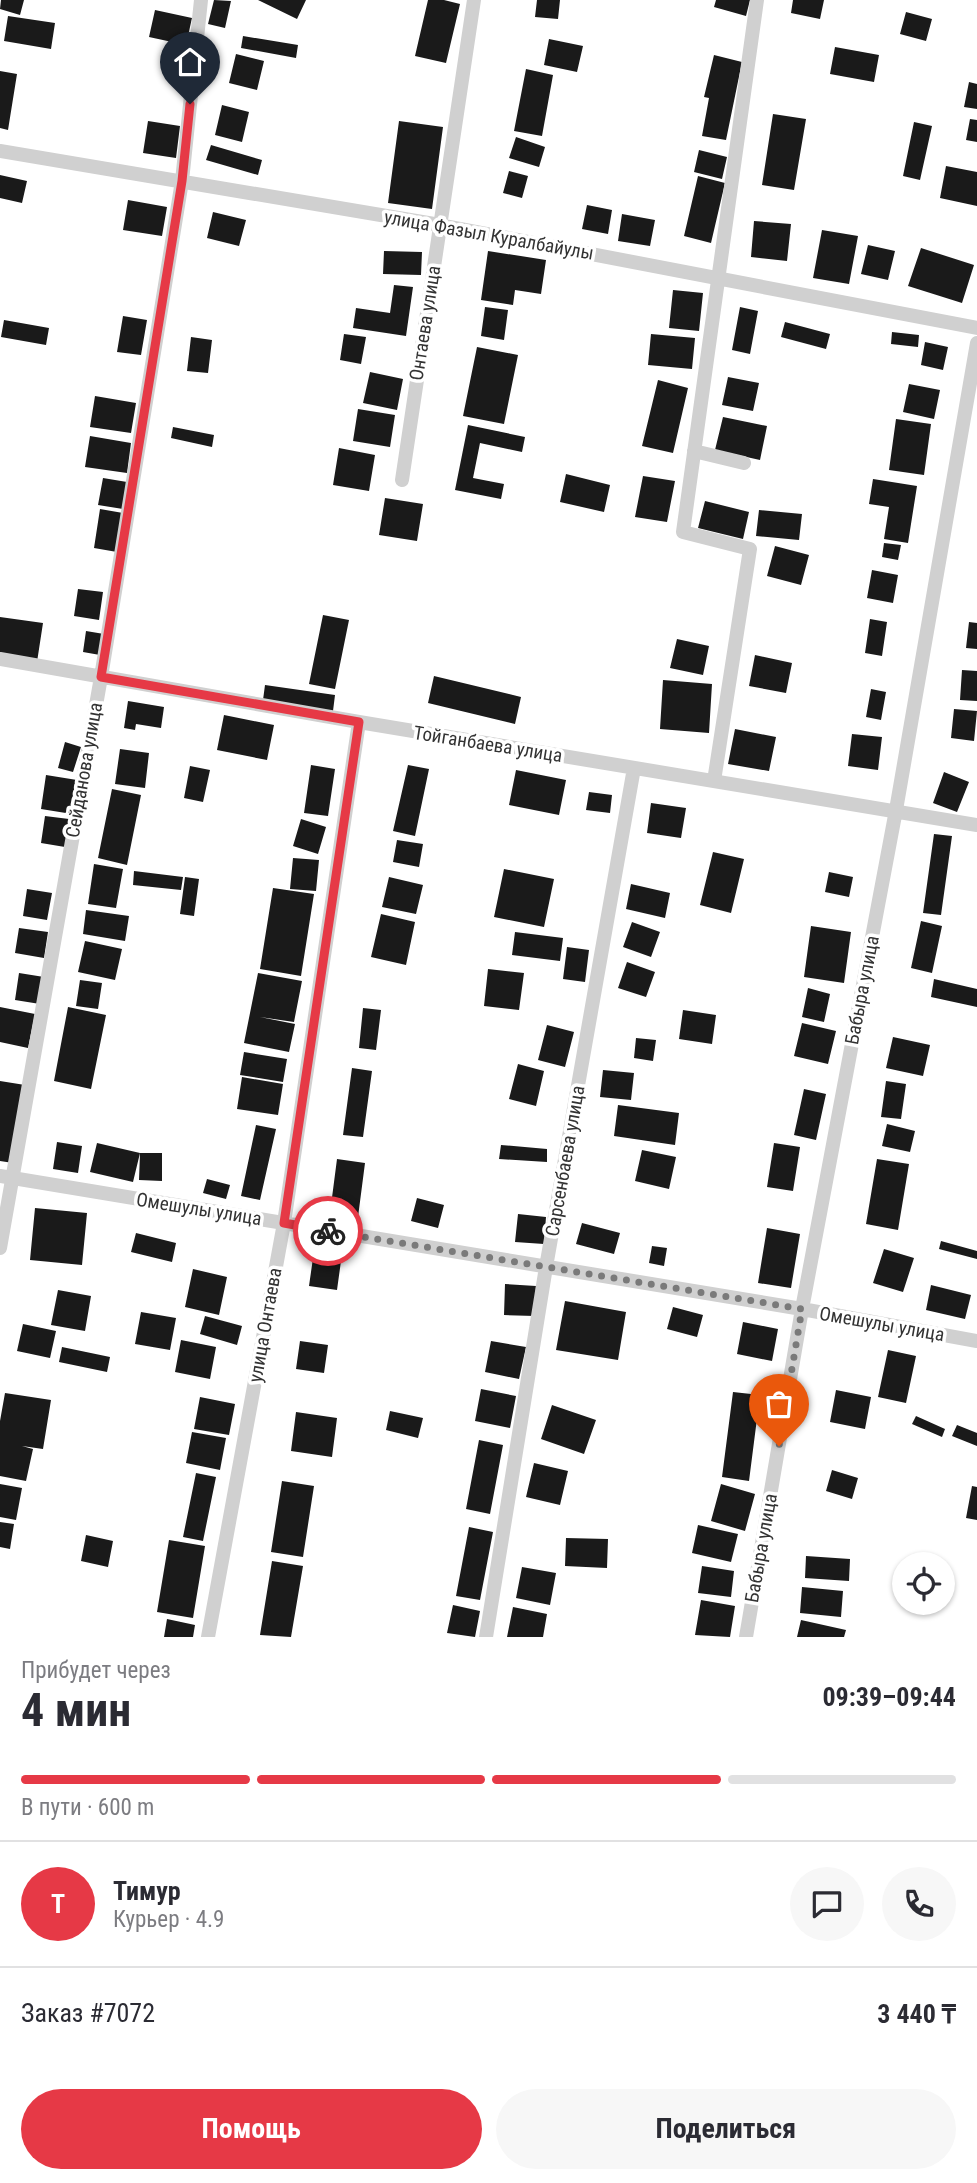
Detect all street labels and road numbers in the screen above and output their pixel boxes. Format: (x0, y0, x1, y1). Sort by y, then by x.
street label: улица Фазыл Куралбайулы (382, 205, 596, 265)
street label: Онтаева улица (405, 264, 445, 382)
street label: Сейданова улица (61, 701, 107, 839)
street label: Тойганбаева улица (412, 721, 564, 767)
street label: Бабыра улица (840, 934, 884, 1046)
street label: Сарсенбаева улица (540, 1084, 590, 1238)
street label: Омешулы улица (135, 1188, 263, 1230)
street label: улица Онтаева (244, 1266, 286, 1384)
street label: Омешулы улица (818, 1302, 946, 1346)
street label: Бабыра улица (740, 1492, 782, 1604)

